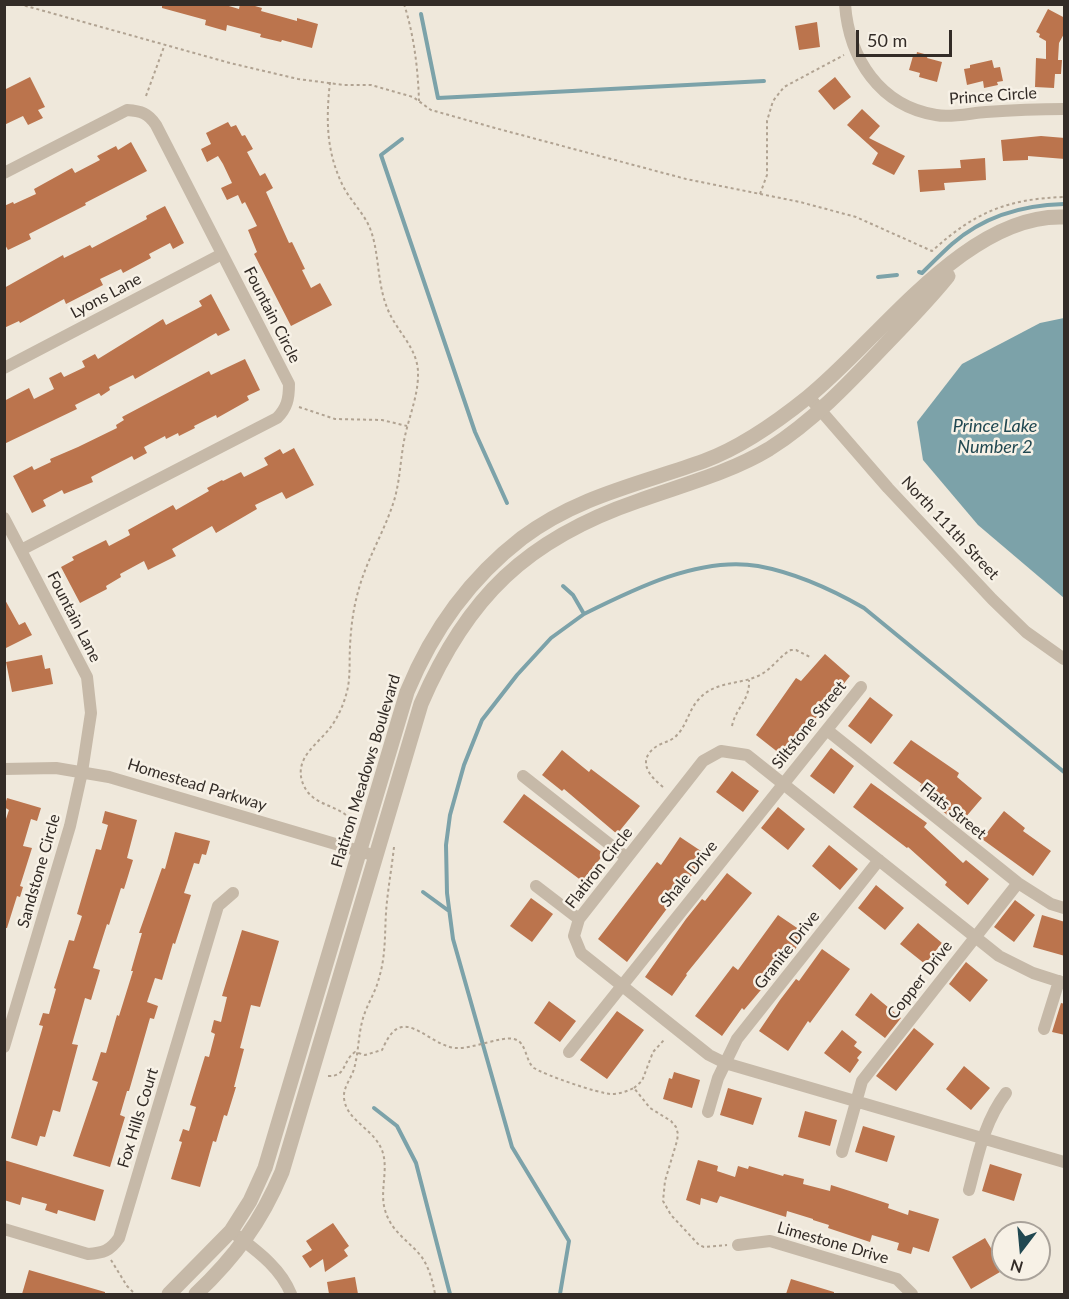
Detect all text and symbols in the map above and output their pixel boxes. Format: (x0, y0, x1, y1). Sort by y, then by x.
scale bar (859, 18, 955, 56)
text: 50 m (867, 29, 907, 51)
street label: Prince Circle (948, 83, 1038, 109)
street label: Fountain Circle (239, 264, 305, 366)
street label: Lyons Lane (67, 269, 145, 323)
water label: Prince Lake Number 2 (953, 415, 1037, 458)
street label: North 111th Street (897, 472, 1003, 584)
street label: Fountain Lane (43, 568, 105, 666)
street label: Flatiron Meadows Boulevard (327, 672, 405, 870)
street label: Siltstone Street (768, 677, 850, 773)
street label: Homestead Parkway (125, 755, 269, 815)
street label: Flats Street (916, 779, 990, 843)
street label: Sandstone Circle (14, 812, 64, 930)
street label: Flatiron Circle (561, 824, 637, 912)
street label: Shale Drive (656, 837, 722, 911)
street label: Granite Drive (750, 907, 824, 993)
street label: Copper Drive (883, 937, 957, 1023)
street label: Fox Hills Court (114, 1066, 162, 1170)
street label: Limestone Drive (775, 1218, 891, 1268)
north arrow (991, 1221, 1051, 1281)
text: N (1008, 1256, 1025, 1278)

